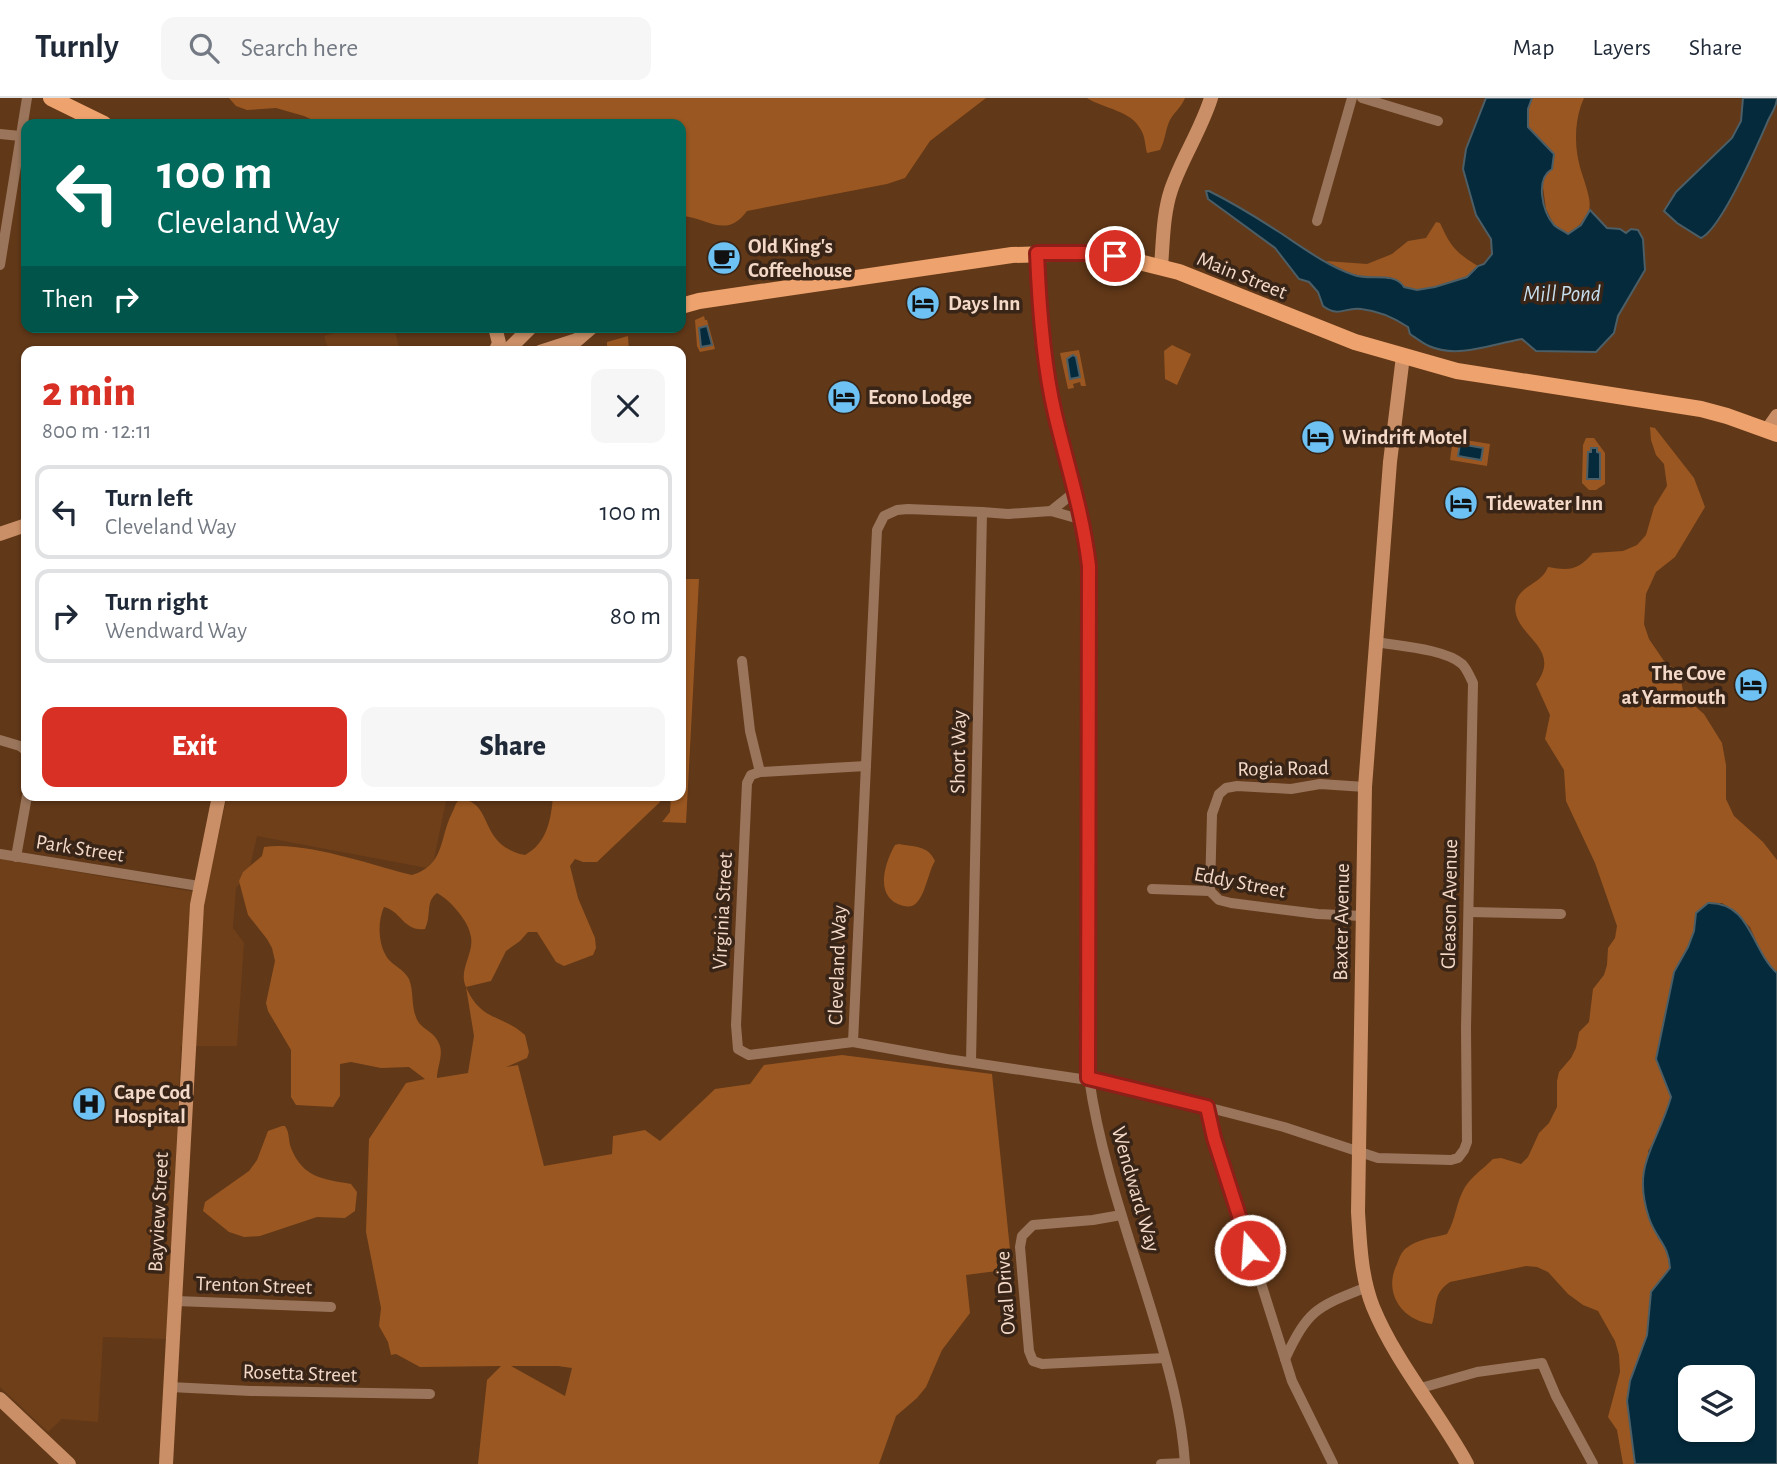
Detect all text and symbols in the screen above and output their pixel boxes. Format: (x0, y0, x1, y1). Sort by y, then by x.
search box (161, 17, 651, 80)
icon: search (185, 29, 223, 67)
text: Turnly (35, 31, 119, 64)
text: Search here (241, 35, 358, 61)
text: Map (1512, 36, 1554, 60)
text: Layers (1592, 36, 1651, 60)
text: Share (1689, 36, 1742, 60)
icon: left (42, 147, 133, 238)
text: 100 m (157, 149, 273, 198)
text: Cleveland Way (157, 207, 340, 239)
pin (1085, 226, 1145, 286)
place label: Old King's Coffeehouse (748, 236, 852, 281)
icon: arrive (1096, 237, 1134, 275)
cafe icon: Old King's Coffeehouse (705, 239, 743, 277)
street label: Main Street (1194, 248, 1290, 303)
icon: right (107, 280, 145, 318)
water label: Mill Pond (1523, 283, 1601, 306)
hotel icon: Days Inn (904, 284, 942, 322)
text: Then (42, 286, 93, 312)
place label: Days Inn (948, 293, 1020, 314)
button: close (591, 369, 665, 443)
text: 2 min (42, 371, 136, 413)
hotel icon: Econo Lodge (825, 378, 863, 416)
place label: Econo Lodge (868, 387, 972, 408)
hotel icon: Windrift Motel (1299, 418, 1337, 456)
text: 800 m · 12:11 (42, 420, 152, 443)
place label: Windrift Motel (1342, 427, 1468, 448)
hotel icon: Tidewater Inn (1442, 484, 1480, 522)
text: Turn left (105, 485, 193, 511)
icon: left (46, 493, 84, 531)
place label: Tidewater Inn (1486, 493, 1603, 514)
text: 100 m (600, 499, 661, 525)
text: Cleveland Way (105, 516, 236, 539)
text: Turn right (105, 589, 208, 615)
icon: right (46, 597, 84, 635)
text: 80 m (610, 603, 661, 629)
text: Wendward Way (105, 620, 247, 643)
place label: The Cove at Yarmouth (1621, 663, 1726, 708)
hotel icon: The Cove at Yarmouth (1732, 666, 1770, 704)
button: Exit (42, 707, 347, 787)
button: Share (361, 707, 665, 787)
street label: Short Way (947, 710, 970, 794)
street label: Rogia Road (1237, 757, 1329, 780)
street label: Park Street (34, 831, 126, 866)
street label: Gleason Avenue (1438, 839, 1461, 969)
street label: Virginia Street (709, 851, 736, 970)
street label: Eddy Street (1192, 863, 1288, 902)
street label: Baxter Avenue (1330, 863, 1353, 981)
street label: Cleveland Way (825, 905, 850, 1025)
place label: Cape Cod Hospital (114, 1082, 191, 1127)
hospital icon: Cape Cod Hospital (70, 1085, 108, 1123)
street label: Wendward Way (1108, 1124, 1163, 1254)
street label: Bayview Street (145, 1151, 172, 1273)
position arrow (1213, 1213, 1287, 1287)
street label: Oval Drive (992, 1250, 1019, 1336)
street label: Trenton Street (195, 1273, 313, 1298)
street label: Rosetta Street (242, 1361, 358, 1386)
map controls (1678, 1365, 1755, 1442)
button: layers (1678, 1365, 1755, 1442)

